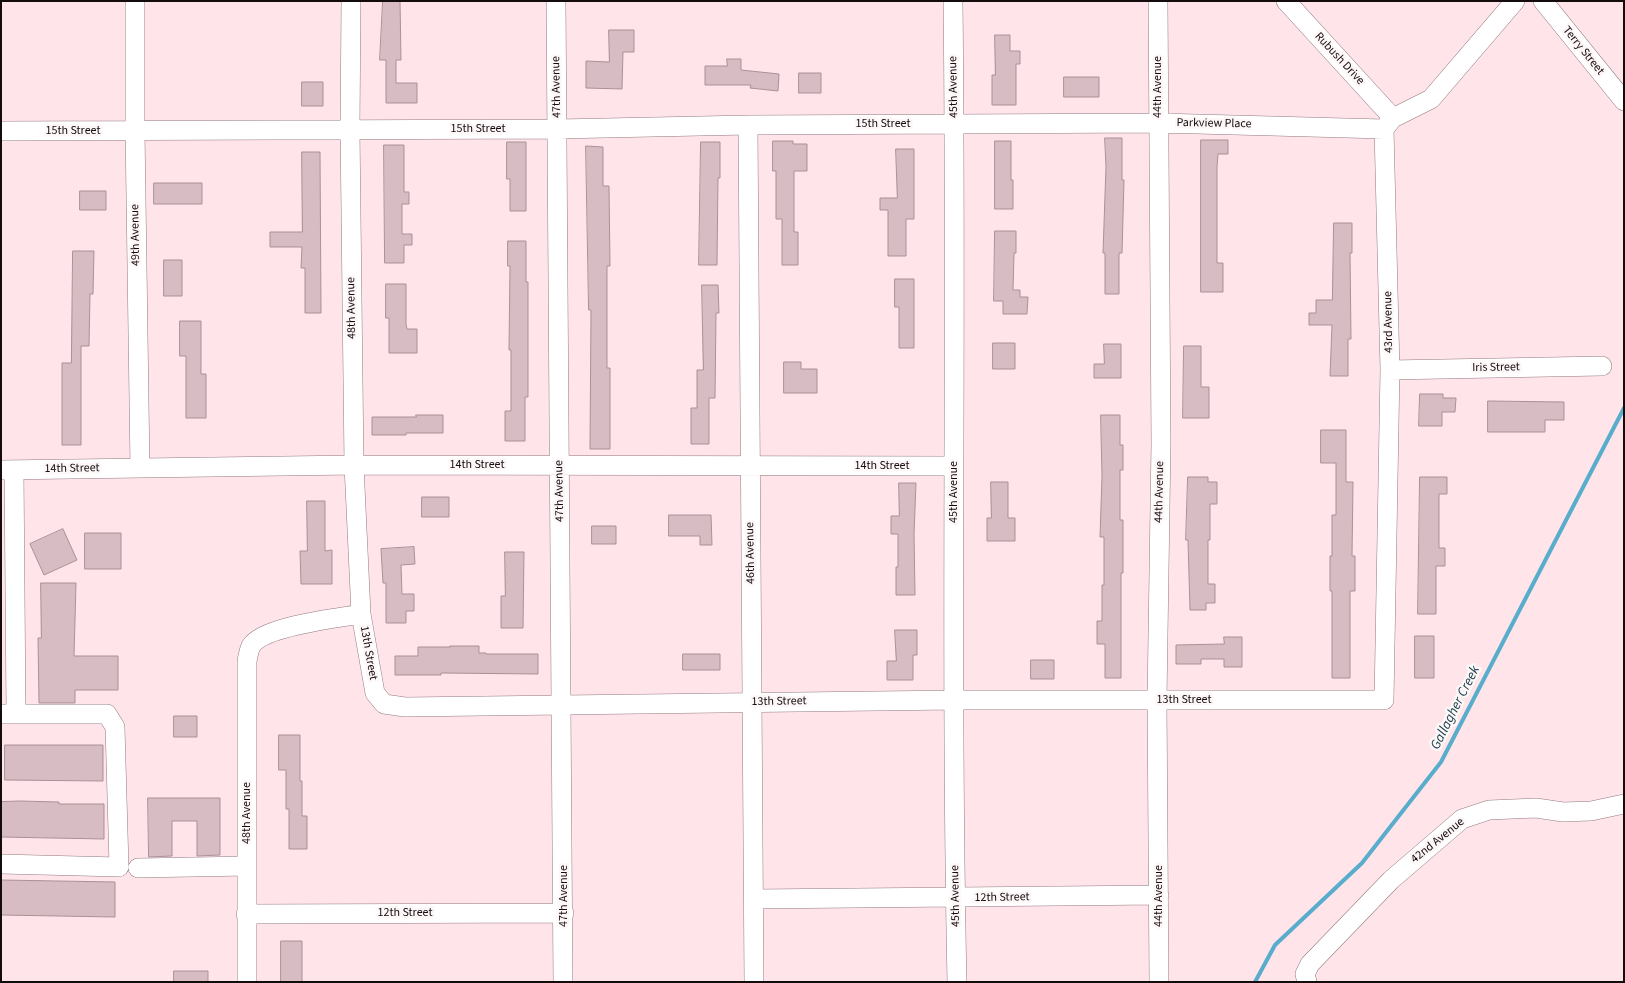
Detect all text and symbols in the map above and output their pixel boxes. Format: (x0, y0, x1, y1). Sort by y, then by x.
street label: Terry Street (1559, 24, 1607, 78)
street label: Rubush Drive (1311, 30, 1367, 88)
street label: 47th Avenue (549, 56, 565, 118)
street label: 45th Avenue (946, 56, 962, 118)
street label: 44th Avenue (1151, 56, 1165, 118)
street label: Parkview Place (1176, 116, 1252, 132)
street label: 15th Street (856, 117, 910, 131)
street label: 15th Street (451, 122, 505, 136)
street label: 15th Street (46, 124, 100, 138)
street label: 49th Avenue (128, 204, 144, 266)
street label: 48th Avenue (344, 277, 360, 339)
street label: 43rd Avenue (1381, 291, 1397, 353)
street label: Iris Street (1472, 360, 1520, 376)
street label: 14th Street (450, 458, 504, 472)
street label: 14th Street (855, 459, 909, 473)
street label: 47th Avenue (552, 460, 568, 522)
street label: 14th Street (44, 461, 100, 477)
street label: 45th Avenue (947, 461, 961, 523)
street label: 44th Avenue (1152, 461, 1168, 523)
street label: 46th Avenue (743, 522, 759, 584)
street label: 13th Street (356, 625, 380, 681)
water label: Gallagher Creek (1428, 663, 1484, 753)
street label: 13th Street (1157, 693, 1211, 707)
street label: 13th Street (751, 694, 807, 710)
street label: 48th Avenue (240, 782, 254, 844)
street label: 42nd Avenue (1408, 815, 1468, 867)
street label: 47th Avenue (557, 865, 571, 927)
street label: 45th Avenue (948, 865, 964, 927)
street label: 44th Avenue (1152, 865, 1166, 927)
street label: 12th Street (974, 890, 1030, 906)
street label: 12th Street (378, 906, 432, 920)

